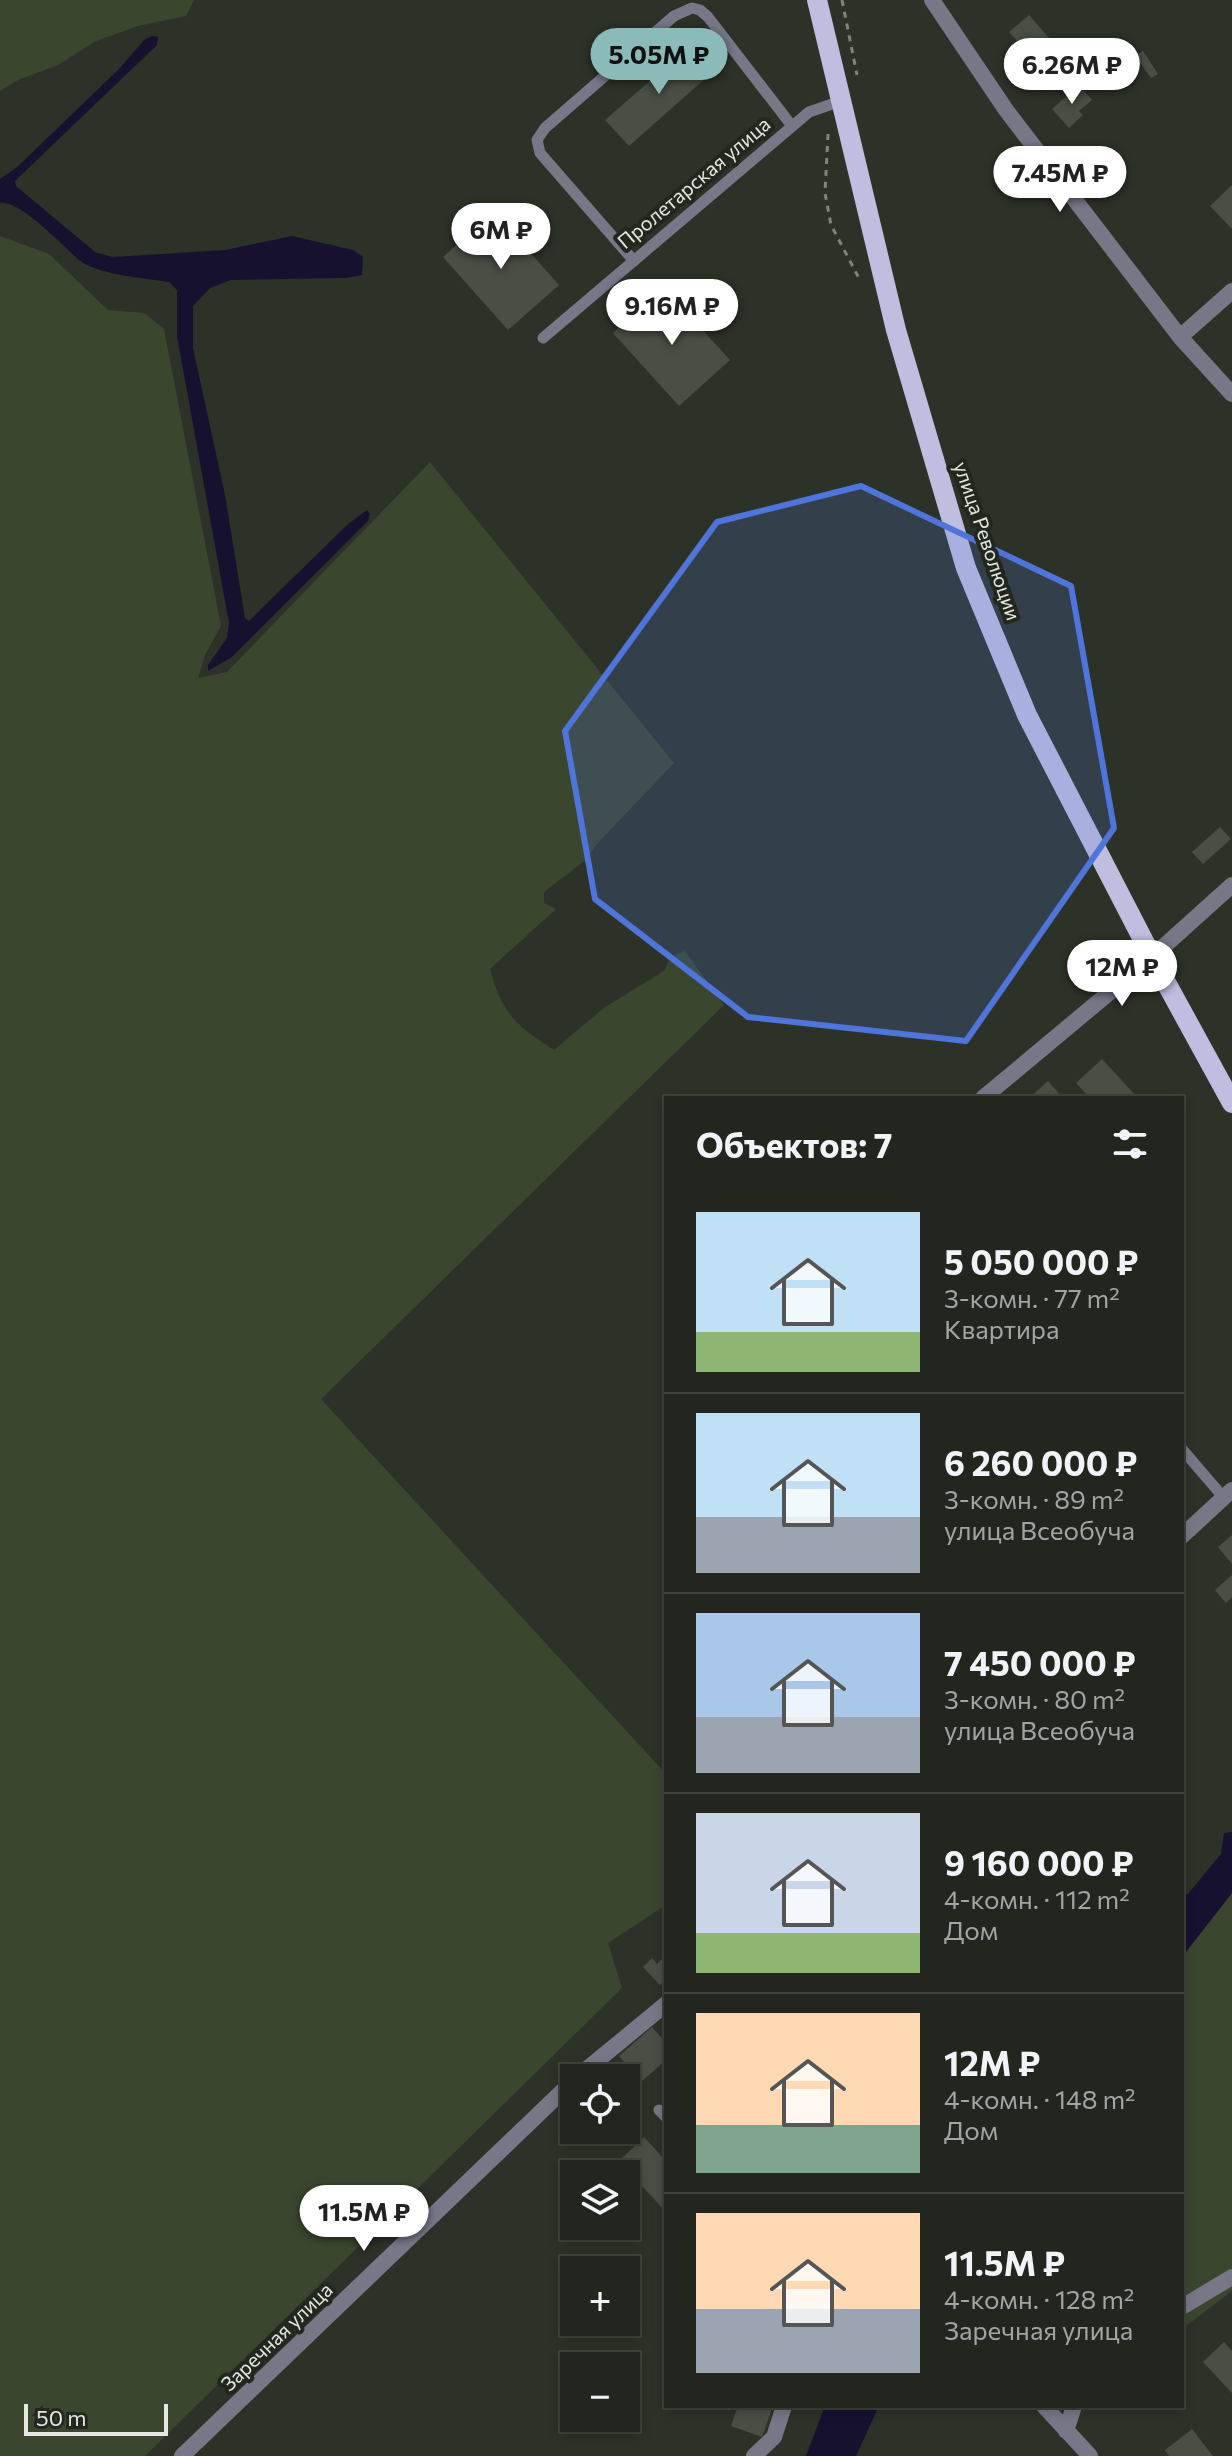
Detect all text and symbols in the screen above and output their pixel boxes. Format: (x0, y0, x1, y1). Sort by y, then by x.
pin: 5.05M ₽ (585, 28, 733, 96)
text: 5.05M ₽ (609, 38, 709, 69)
pin: 6.26M ₽ (998, 38, 1146, 106)
text: 6.26M ₽ (1022, 48, 1122, 79)
street label: Пролетарская улица (612, 111, 775, 253)
pin: 7.45M ₽ (986, 146, 1134, 214)
text: 7.45M ₽ (1011, 156, 1109, 187)
pin: 6M ₽ (454, 203, 548, 271)
text: 6M ₽ (469, 213, 533, 244)
pin: 9.16M ₽ (598, 279, 746, 347)
text: 9.16M ₽ (624, 289, 720, 320)
street label: улица Революции (950, 458, 1026, 623)
pin: 12M ₽ (1066, 940, 1178, 1008)
text: 12M ₽ (1085, 950, 1159, 981)
icon: filters (1108, 1122, 1152, 1166)
text: Объектов: 7 (696, 1123, 892, 1165)
text: 5 050 000 ₽ (944, 1240, 1139, 1282)
icon: home (760, 1244, 856, 1340)
text: 3-комн. · 77 m² (944, 1282, 1120, 1313)
text: Квартира (944, 1313, 1060, 1344)
text: 6 260 000 ₽ (944, 1441, 1137, 1483)
icon: home (760, 1445, 856, 1541)
text: 3-комн. · 89 m² (944, 1483, 1124, 1514)
text: улица Всеобуча (944, 1514, 1135, 1545)
text: 7 450 000 ₽ (944, 1641, 1136, 1683)
icon: home (760, 1645, 856, 1741)
text: 3-комн. · 80 m² (944, 1683, 1125, 1714)
text: улица Всеобуча (944, 1714, 1135, 1745)
text: 9 160 000 ₽ (944, 1841, 1134, 1883)
icon: home (760, 1845, 856, 1941)
text: 4-комн. · 112 m² (944, 1883, 1130, 1914)
text: Дом (944, 1914, 998, 1945)
text: 12M ₽ (944, 2041, 1040, 2083)
icon: home (760, 2045, 856, 2141)
map controls (560, 2064, 640, 2432)
button: locate (560, 2064, 640, 2144)
text: 4-комн. · 148 m² (944, 2083, 1136, 2114)
text: Дом (944, 2114, 998, 2145)
button: layers (560, 2160, 640, 2240)
pin: 11.5M ₽ (290, 2185, 438, 2253)
text: 11.5M ₽ (318, 2195, 410, 2226)
text: 11.5M ₽ (944, 2241, 1065, 2283)
icon: home (760, 2245, 856, 2341)
button: + (560, 2256, 640, 2336)
street label: Заречная улица (216, 2277, 337, 2395)
text: 4-комн. · 128 m² (944, 2283, 1134, 2314)
text: Заречная улица (944, 2314, 1133, 2345)
button: − (560, 2352, 640, 2432)
scale bar (24, 2400, 168, 2436)
text: 50 m (36, 2404, 86, 2431)

